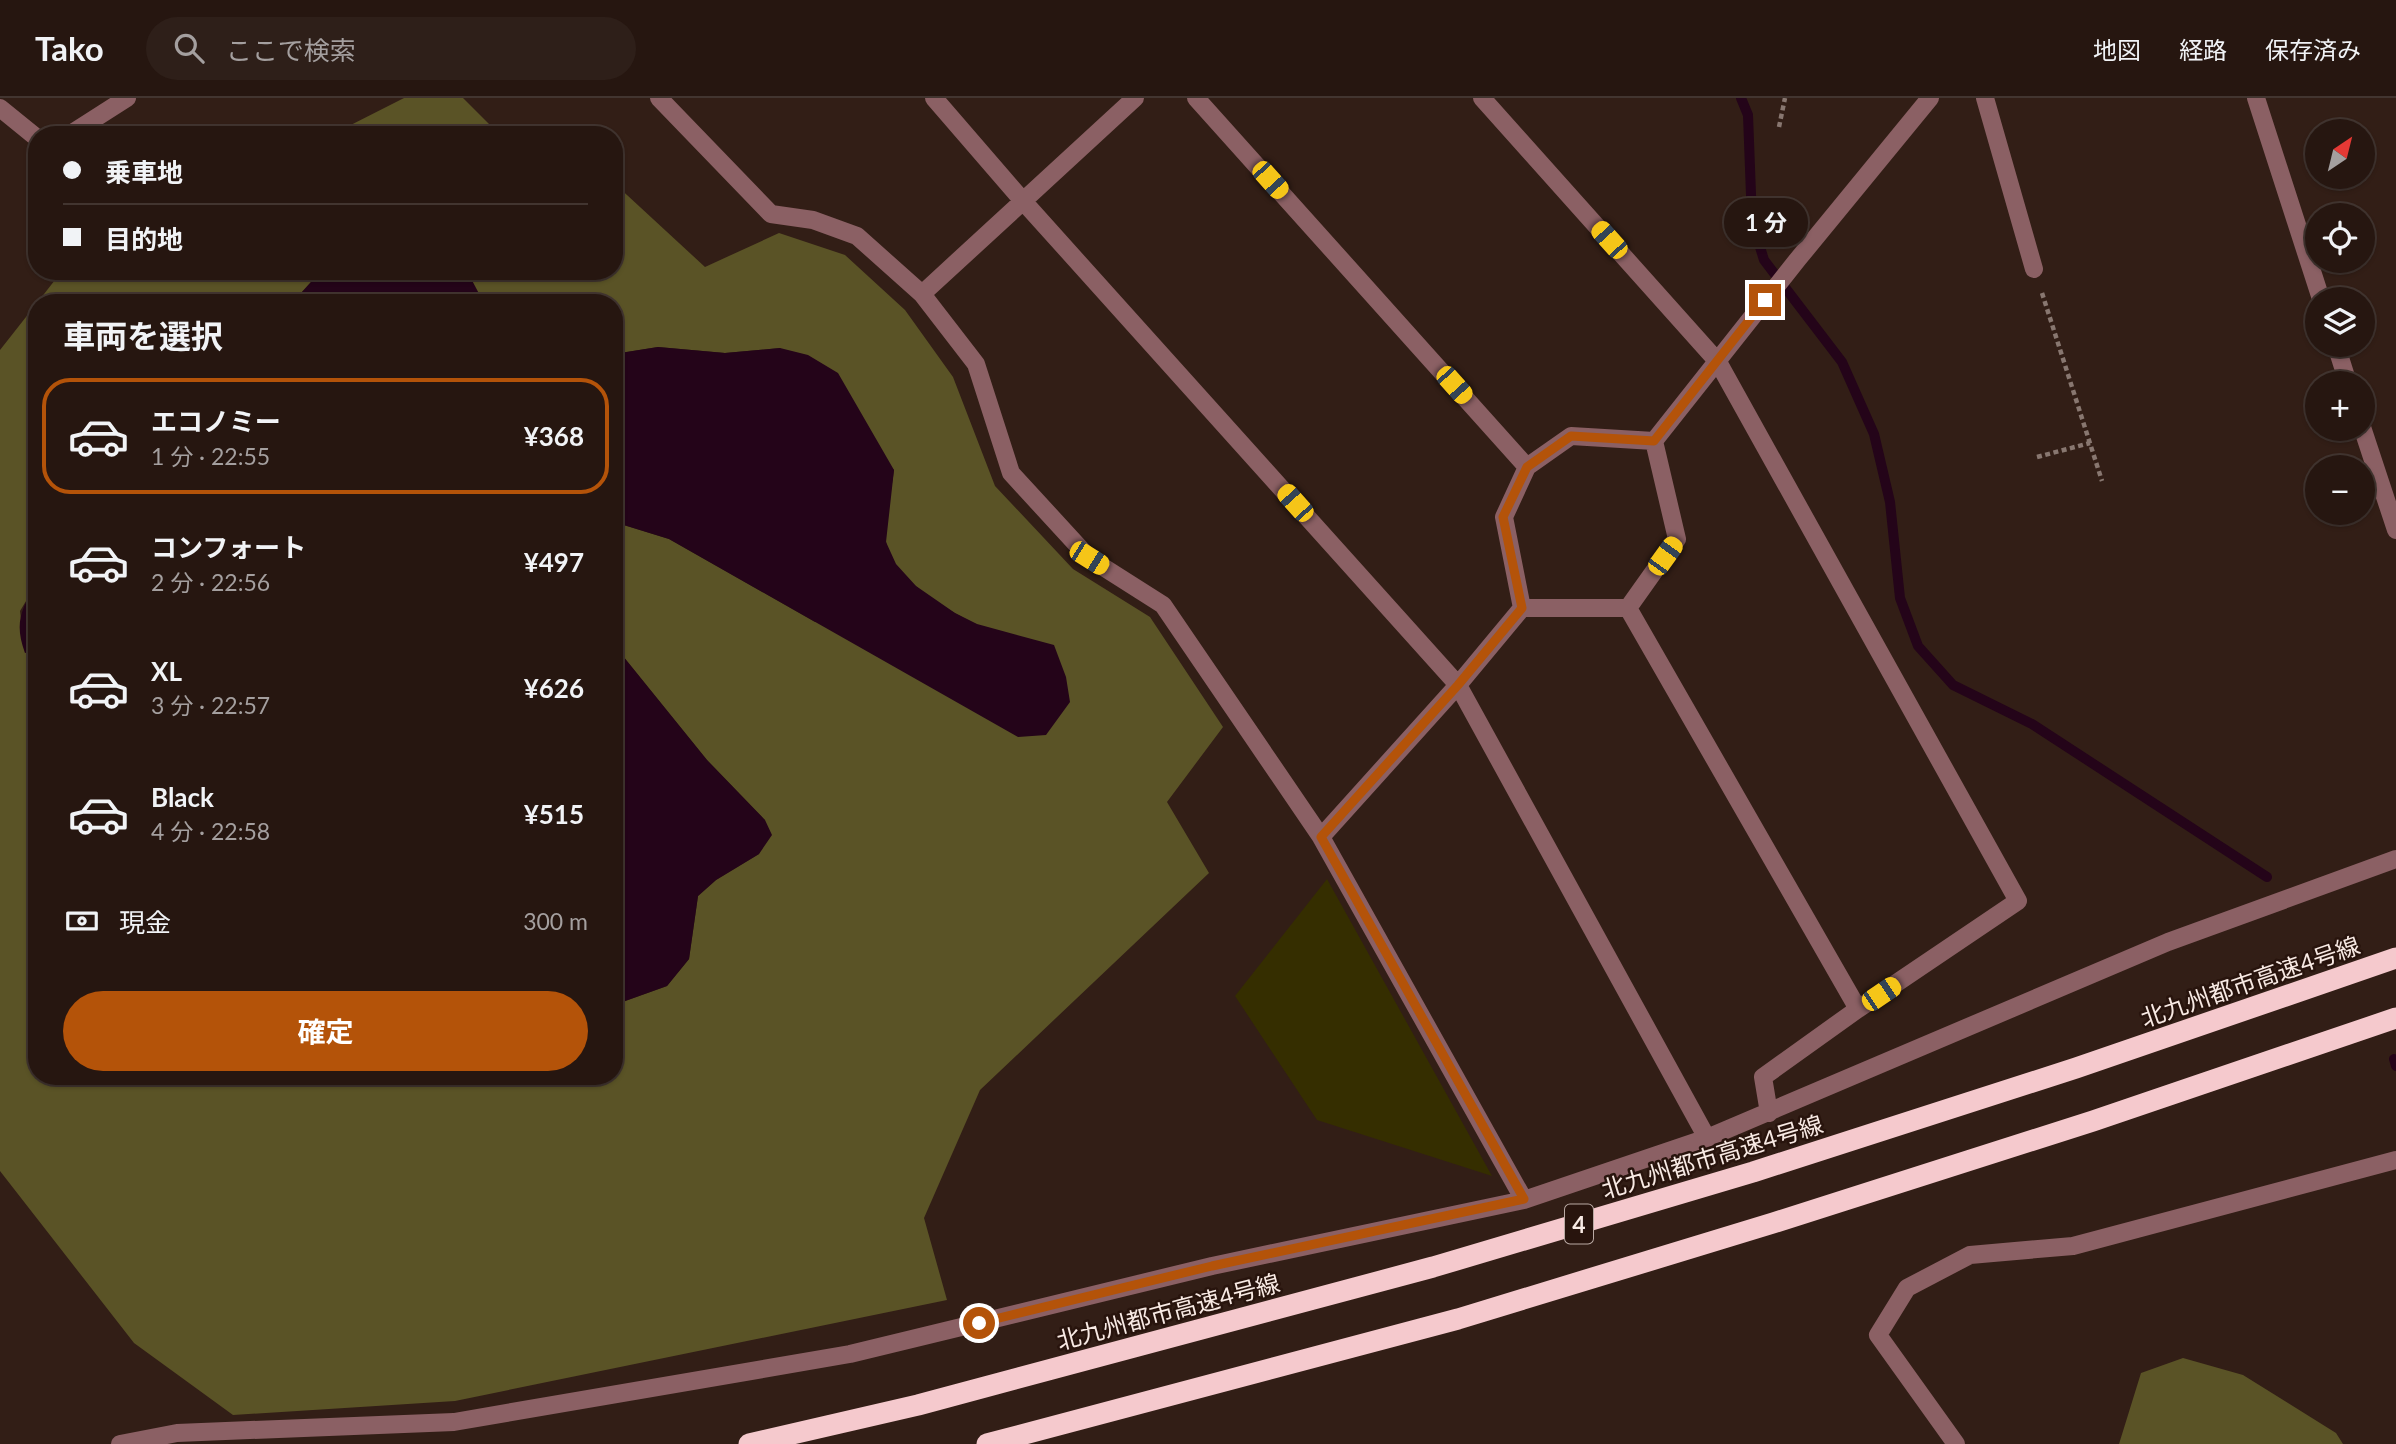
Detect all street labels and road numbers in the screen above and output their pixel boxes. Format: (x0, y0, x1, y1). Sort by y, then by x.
street label: 北九州都市高速4号線 (2137, 930, 2363, 1032)
street label: 北九州都市高速4号線 (1598, 1109, 1826, 1203)
road number: 4 (1565, 1204, 1593, 1244)
street label: 北九州都市高速4号線 (1053, 1267, 1283, 1355)

